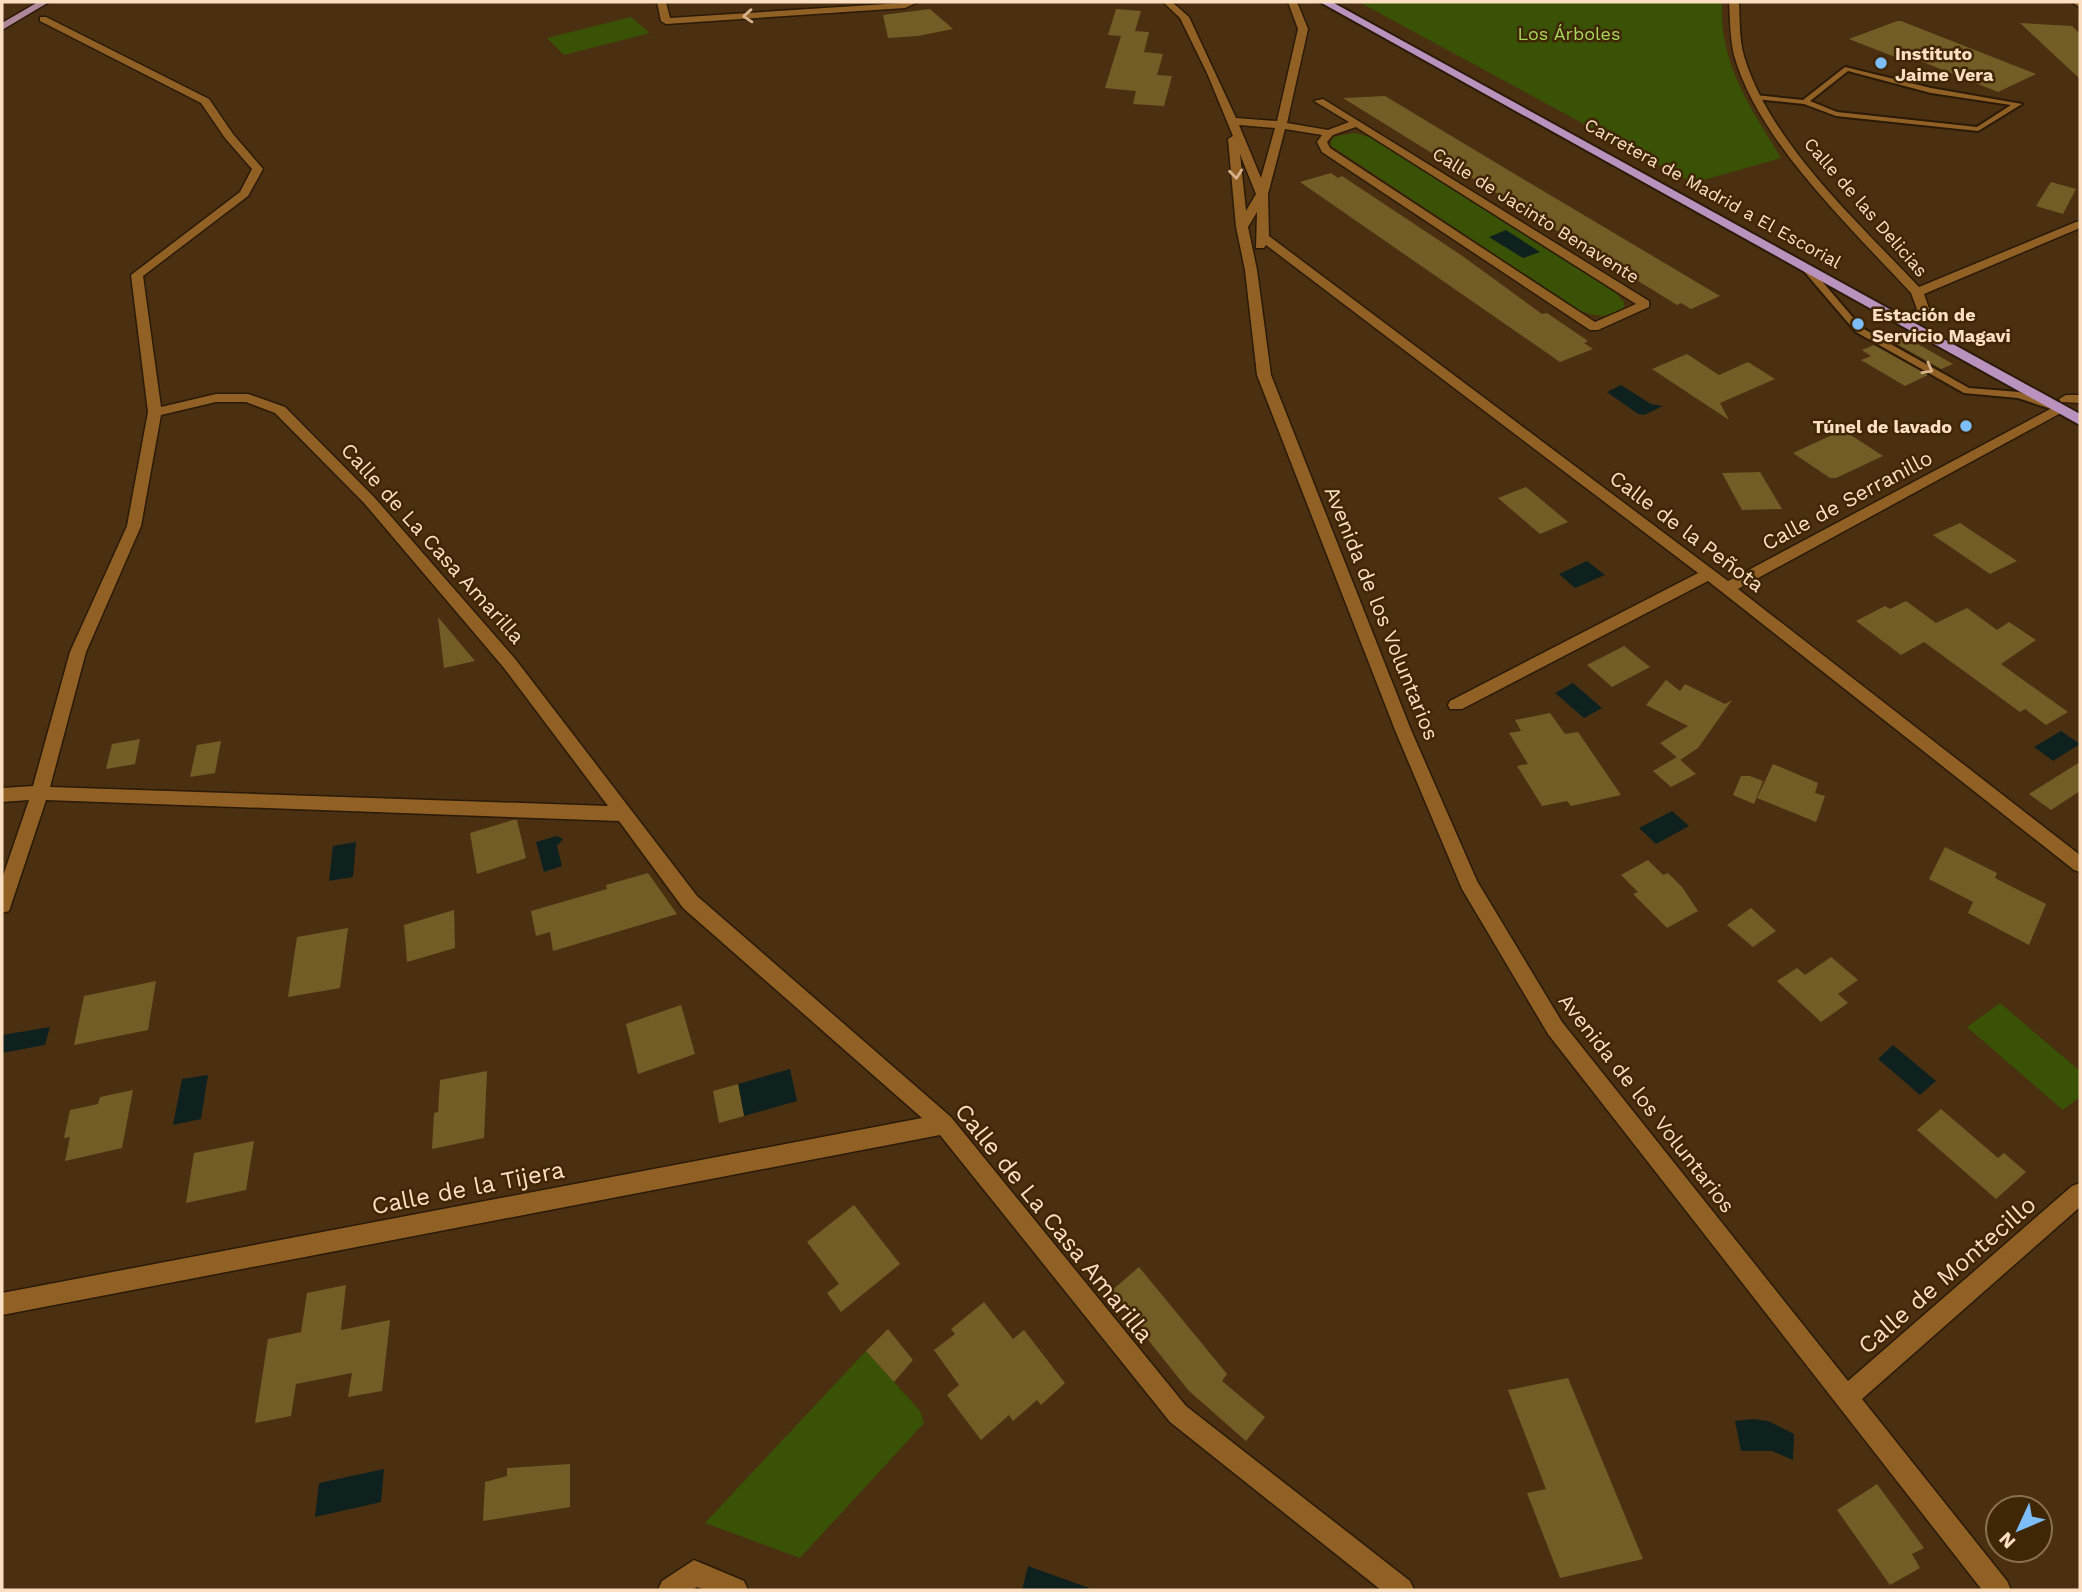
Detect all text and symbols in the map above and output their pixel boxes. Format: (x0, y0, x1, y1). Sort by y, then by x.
one-way arrow (742, 8, 753, 23)
park label: Los Árboles (1518, 23, 1620, 44)
place label: Instituto Jaime Vera (1895, 43, 1994, 85)
marker: Instituto Jaime Vera (1873, 55, 1889, 71)
street label: Carretera de Madrid a El Escorial (1581, 113, 1845, 273)
street label: Calle de las Delicias (1800, 133, 1932, 281)
street label: Calle de Jacinto Benavente (1429, 143, 1643, 287)
one-way arrow (1229, 168, 1244, 180)
place label: Estación de Servicio Magavi (1872, 304, 2011, 346)
marker: Estación de Servicio Magavi (1850, 316, 1866, 332)
one-way arrow (1921, 361, 1933, 374)
place label: Túnel de lavado (1813, 416, 1952, 437)
marker: Túnel de lavado (1958, 418, 1974, 434)
street label: Calle de La Casa Amarilla (336, 437, 530, 649)
street label: Calle de Serranillo (1758, 445, 1936, 555)
street label: Calle de la Peñota (1605, 465, 1769, 597)
street label: Avenida de los Voluntarios (1320, 482, 1444, 744)
street label: Avenida de los Voluntarios (1554, 988, 1740, 1218)
street label: Calle de La Casa Amarilla (949, 1098, 1159, 1348)
street label: Calle de la Tijera (369, 1156, 567, 1220)
street label: Calle de Montecillo (1853, 1190, 2041, 1360)
north arrow (1984, 1494, 2054, 1564)
text: N (1994, 1527, 2020, 1554)

